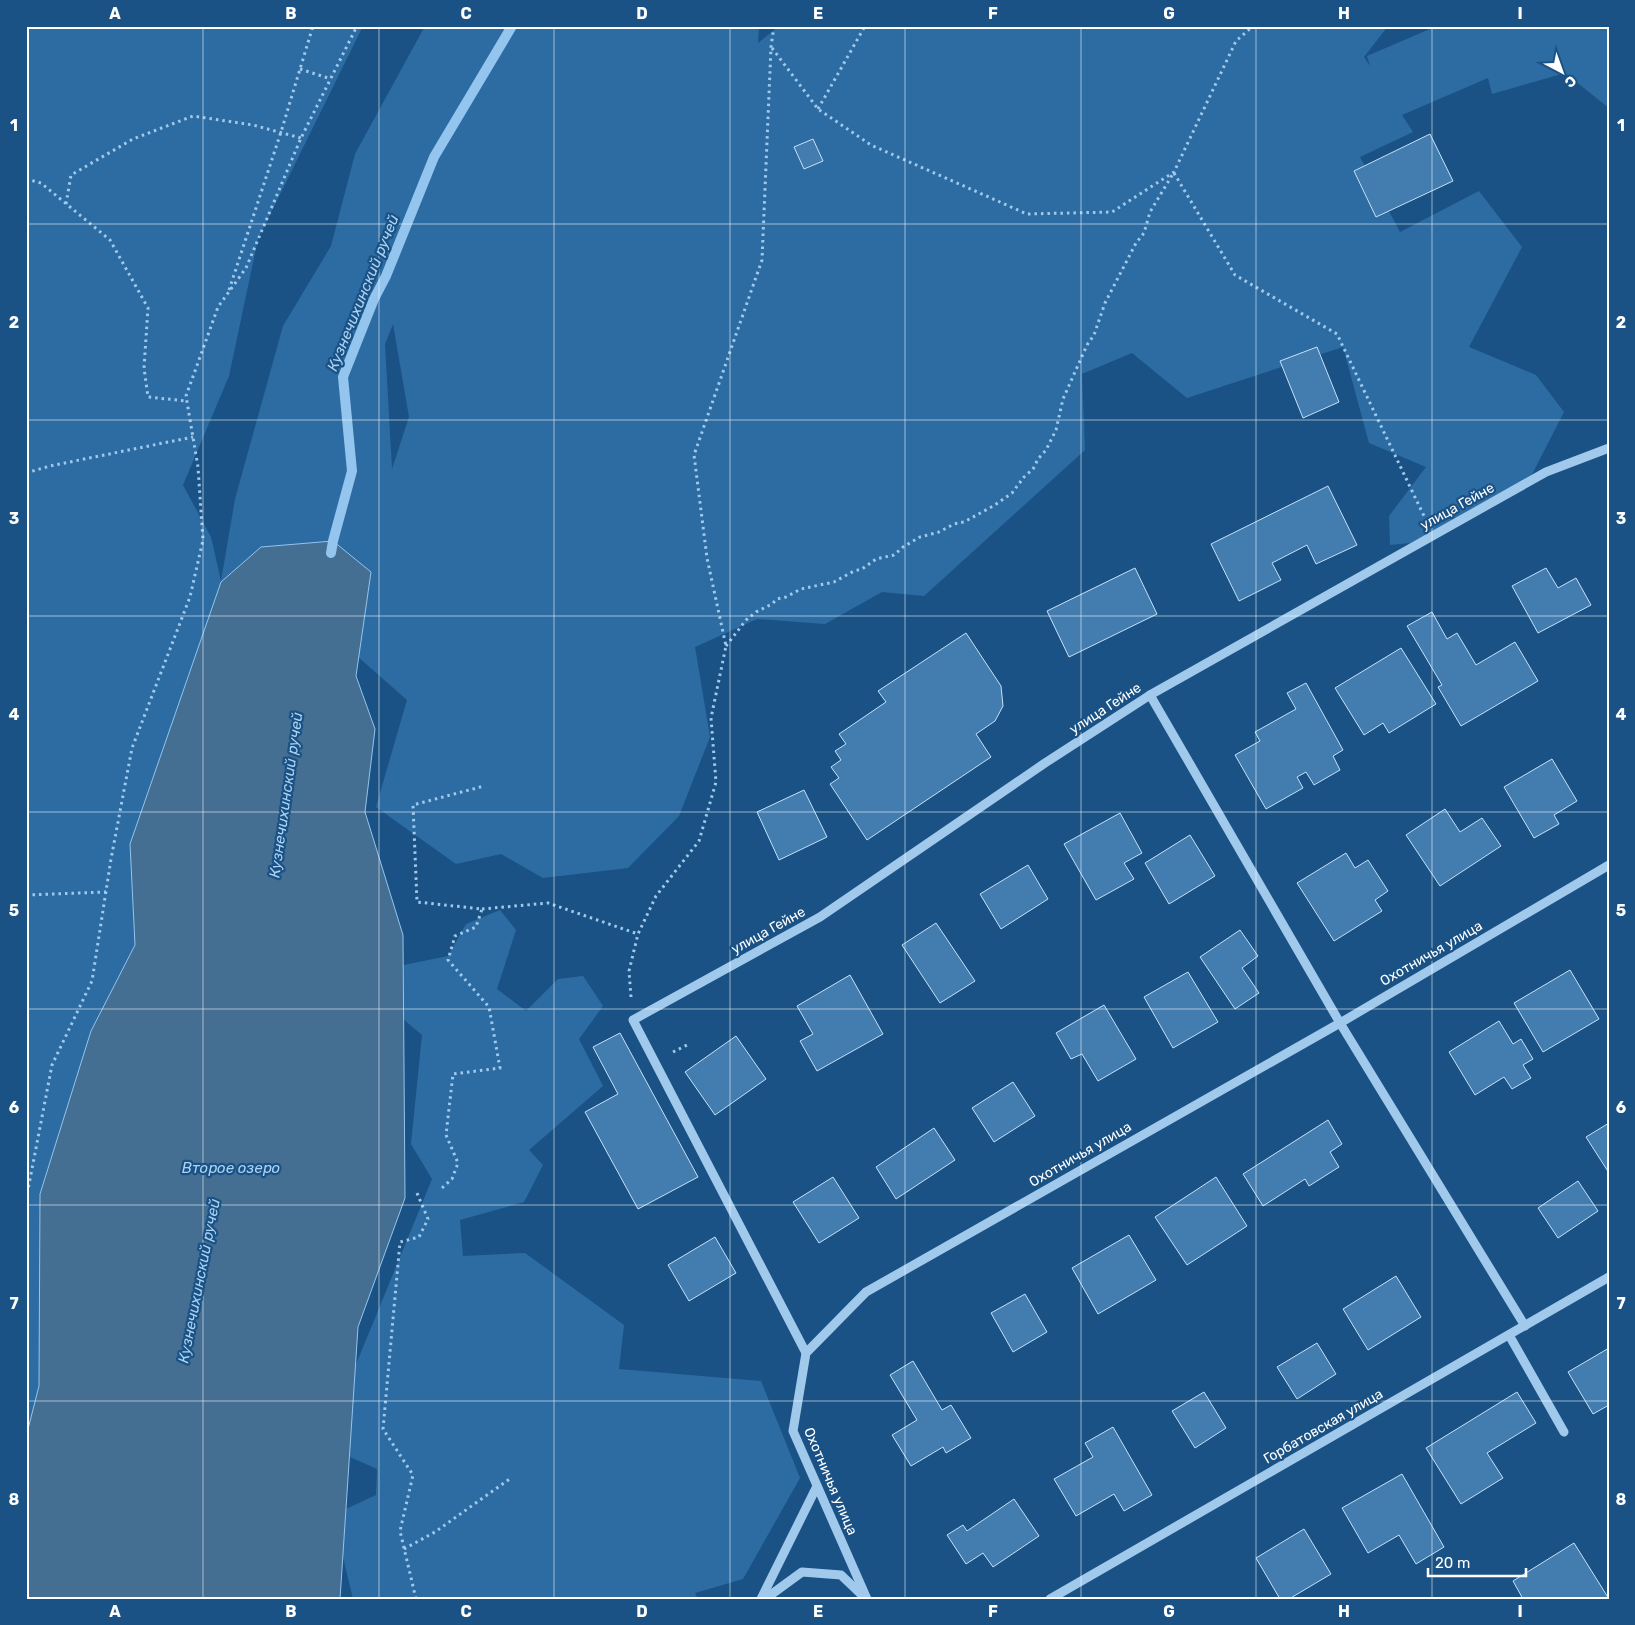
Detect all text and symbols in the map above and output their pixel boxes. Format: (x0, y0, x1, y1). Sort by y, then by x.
text: A (109, 4, 121, 23)
text: B (285, 4, 297, 23)
text: C (460, 4, 472, 23)
text: D (636, 4, 648, 23)
text: E (813, 4, 823, 23)
text: F (988, 4, 998, 23)
text: G (1163, 4, 1175, 23)
text: H (1338, 4, 1350, 23)
text: I (1517, 4, 1523, 23)
north arrow (1538, 48, 1588, 98)
text: С (1561, 72, 1579, 91)
text: 1 (10, 116, 18, 135)
text: 1 (1617, 116, 1625, 135)
water label: Кузнечихинский ручей (323, 212, 403, 374)
text: 2 (9, 313, 19, 332)
text: 2 (1616, 313, 1626, 332)
street label: улица Гейне (1417, 479, 1497, 534)
text: 3 (9, 509, 19, 528)
text: 3 (1616, 509, 1626, 528)
street label: улица Гейне (1066, 679, 1144, 738)
text: 4 (9, 705, 20, 724)
text: 4 (1616, 705, 1627, 724)
water label: Кузнечихинский ручей (265, 711, 307, 879)
text: 5 (9, 901, 19, 920)
text: 5 (1616, 901, 1626, 920)
street label: улица Гейне (728, 903, 808, 958)
street label: Охотничья улица (1377, 917, 1485, 990)
text: 6 (9, 1098, 19, 1117)
text: 6 (1616, 1098, 1626, 1117)
street label: Охотничья улица (1026, 1118, 1134, 1191)
water label: Второе озеро (182, 1159, 281, 1177)
water label: Кузнечихинский ручей (174, 1197, 224, 1365)
text: 7 (9, 1294, 19, 1313)
text: 7 (1616, 1294, 1626, 1313)
street label: Горбатовская улица (1260, 1385, 1386, 1468)
street label: Охотничья улица (800, 1425, 861, 1538)
text: 8 (9, 1490, 20, 1509)
text: 8 (1616, 1490, 1627, 1509)
scale bar (1428, 1545, 1525, 1577)
text: 20 m (1435, 1554, 1470, 1572)
text: A (109, 1602, 121, 1621)
text: B (285, 1602, 297, 1621)
text: C (460, 1602, 472, 1621)
text: D (636, 1602, 648, 1621)
text: E (813, 1602, 823, 1621)
text: F (988, 1602, 998, 1621)
text: G (1163, 1602, 1175, 1621)
text: H (1338, 1602, 1350, 1621)
text: I (1517, 1602, 1523, 1621)

